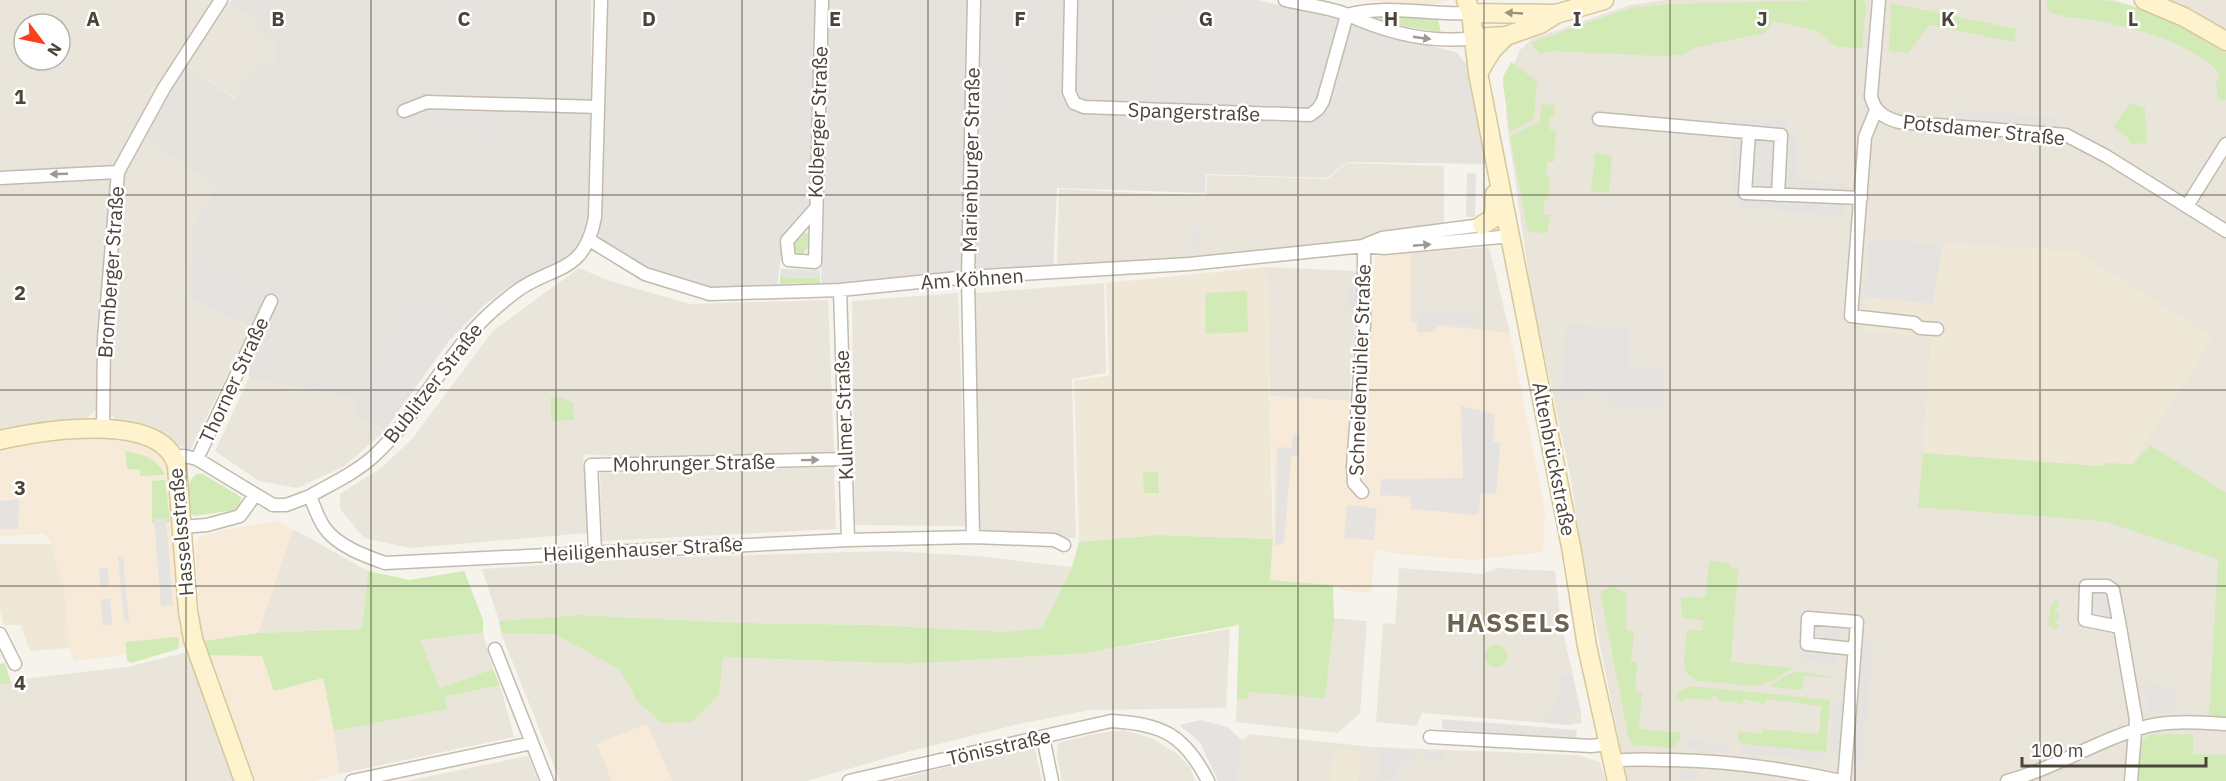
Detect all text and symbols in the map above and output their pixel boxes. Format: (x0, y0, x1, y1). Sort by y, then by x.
text: A (86, 5, 100, 32)
text: B (271, 5, 285, 32)
text: C (457, 5, 471, 32)
text: D (642, 5, 656, 32)
text: E (829, 5, 841, 32)
text: F (1014, 5, 1026, 32)
text: G (1199, 5, 1213, 32)
text: H (1384, 5, 1398, 32)
text: I (1573, 5, 1581, 32)
text: J (1756, 5, 1768, 32)
text: K (1941, 5, 1955, 32)
text: L (2128, 5, 2138, 32)
one-way arrow (1504, 8, 1523, 17)
north arrow (12, 12, 72, 72)
one-way arrow (1413, 33, 1432, 42)
text: N (43, 40, 66, 60)
street label: Kolberger Straße (801, 45, 834, 198)
street label: Marienburger Straße (955, 67, 986, 253)
text: 1 (14, 83, 26, 110)
street label: Spangerstraße (1127, 96, 1261, 127)
street label: Potsdamer Straße (1902, 108, 2066, 151)
one-way arrow (50, 170, 69, 179)
street label: Bromberger Straße (91, 185, 130, 359)
one-way arrow (1412, 240, 1431, 250)
street label: Am Köhnen (919, 261, 1025, 296)
street label: Schneidemühler Straße (1342, 264, 1377, 476)
text: 2 (14, 279, 26, 306)
street label: Thorner Straße (193, 312, 275, 447)
street label: Bublitzer Straße (377, 317, 488, 449)
street label: Kulmer Straße (828, 349, 859, 481)
street label: Altenbrückstraße (1526, 380, 1583, 538)
street label: Mohrunger Straße (612, 448, 776, 477)
one-way arrow (800, 455, 819, 465)
street label: Hasselsstraße (161, 467, 200, 597)
text: 3 (14, 474, 26, 501)
street label: Heiligenhauser Straße (542, 530, 743, 567)
district label: HASSELS (1446, 605, 1572, 639)
text: 4 (14, 669, 26, 696)
street label: Tönisstraße (944, 721, 1053, 772)
scale bar (2022, 730, 2206, 768)
text: 100 m (2031, 739, 2083, 762)

